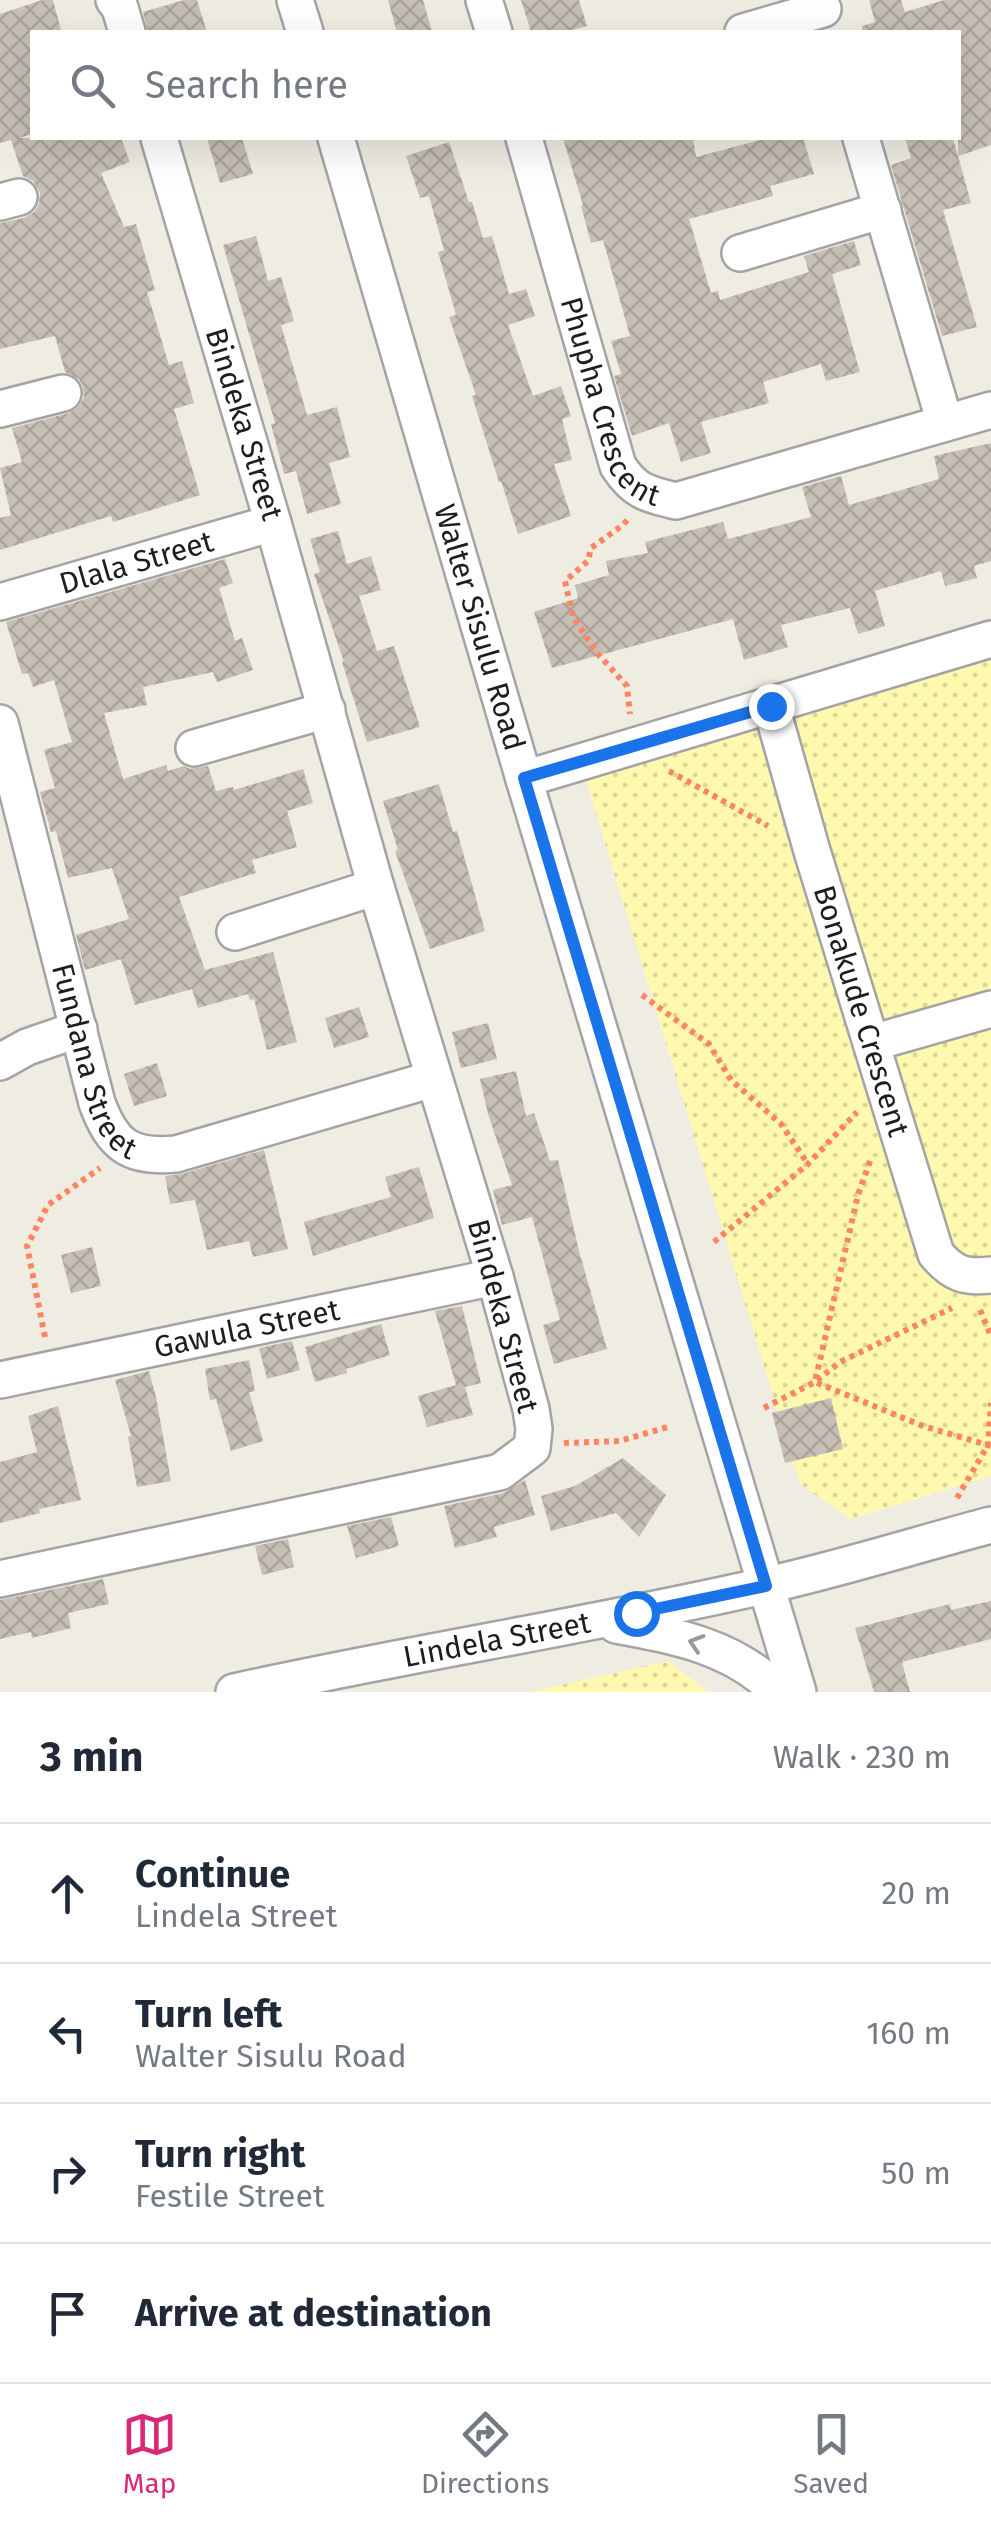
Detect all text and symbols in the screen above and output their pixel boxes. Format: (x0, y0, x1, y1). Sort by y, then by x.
search box (30, 30, 961, 140)
icon: search (65, 58, 120, 113)
text: Search here (145, 62, 348, 108)
street label: Phupha Crescent (552, 293, 664, 514)
street label: Bindeka Street (198, 324, 290, 525)
street label: Walter Sisulu Road (426, 500, 533, 755)
street label: Dlala Street (55, 523, 218, 602)
route end (749, 684, 795, 730)
street label: Bonakude Crescent (806, 881, 917, 1141)
street label: Fundana Street (44, 960, 143, 1167)
street label: Bindeka Street (460, 1215, 546, 1417)
street label: Gawula Street (151, 1292, 343, 1365)
route start (614, 1591, 660, 1637)
street label: Lindela Street (400, 1604, 594, 1675)
one-way arrow (688, 1634, 705, 1654)
text: 3 min (40, 1732, 143, 1782)
text: Walk · 230 m (773, 1738, 951, 1776)
text: Continue (135, 1851, 290, 1897)
icon: ahead (40, 1866, 95, 1921)
text: 20 m (881, 1874, 951, 1912)
text: Lindela Street (135, 1897, 337, 1935)
text: Turn left (135, 1991, 282, 2037)
icon: left (40, 2006, 95, 2061)
text: 160 m (866, 2014, 951, 2052)
text: Walter Sisulu Road (135, 2037, 407, 2075)
text: Turn right (135, 2131, 305, 2177)
icon: right (40, 2146, 95, 2201)
text: 50 m (881, 2154, 951, 2192)
text: Festile Street (135, 2177, 325, 2215)
icon: arrive (40, 2286, 95, 2341)
text: Arrive at destination (135, 2290, 492, 2336)
tab: Map (122, 2407, 177, 2500)
tab: Directions (421, 2407, 549, 2500)
tab: Saved (793, 2407, 869, 2500)

